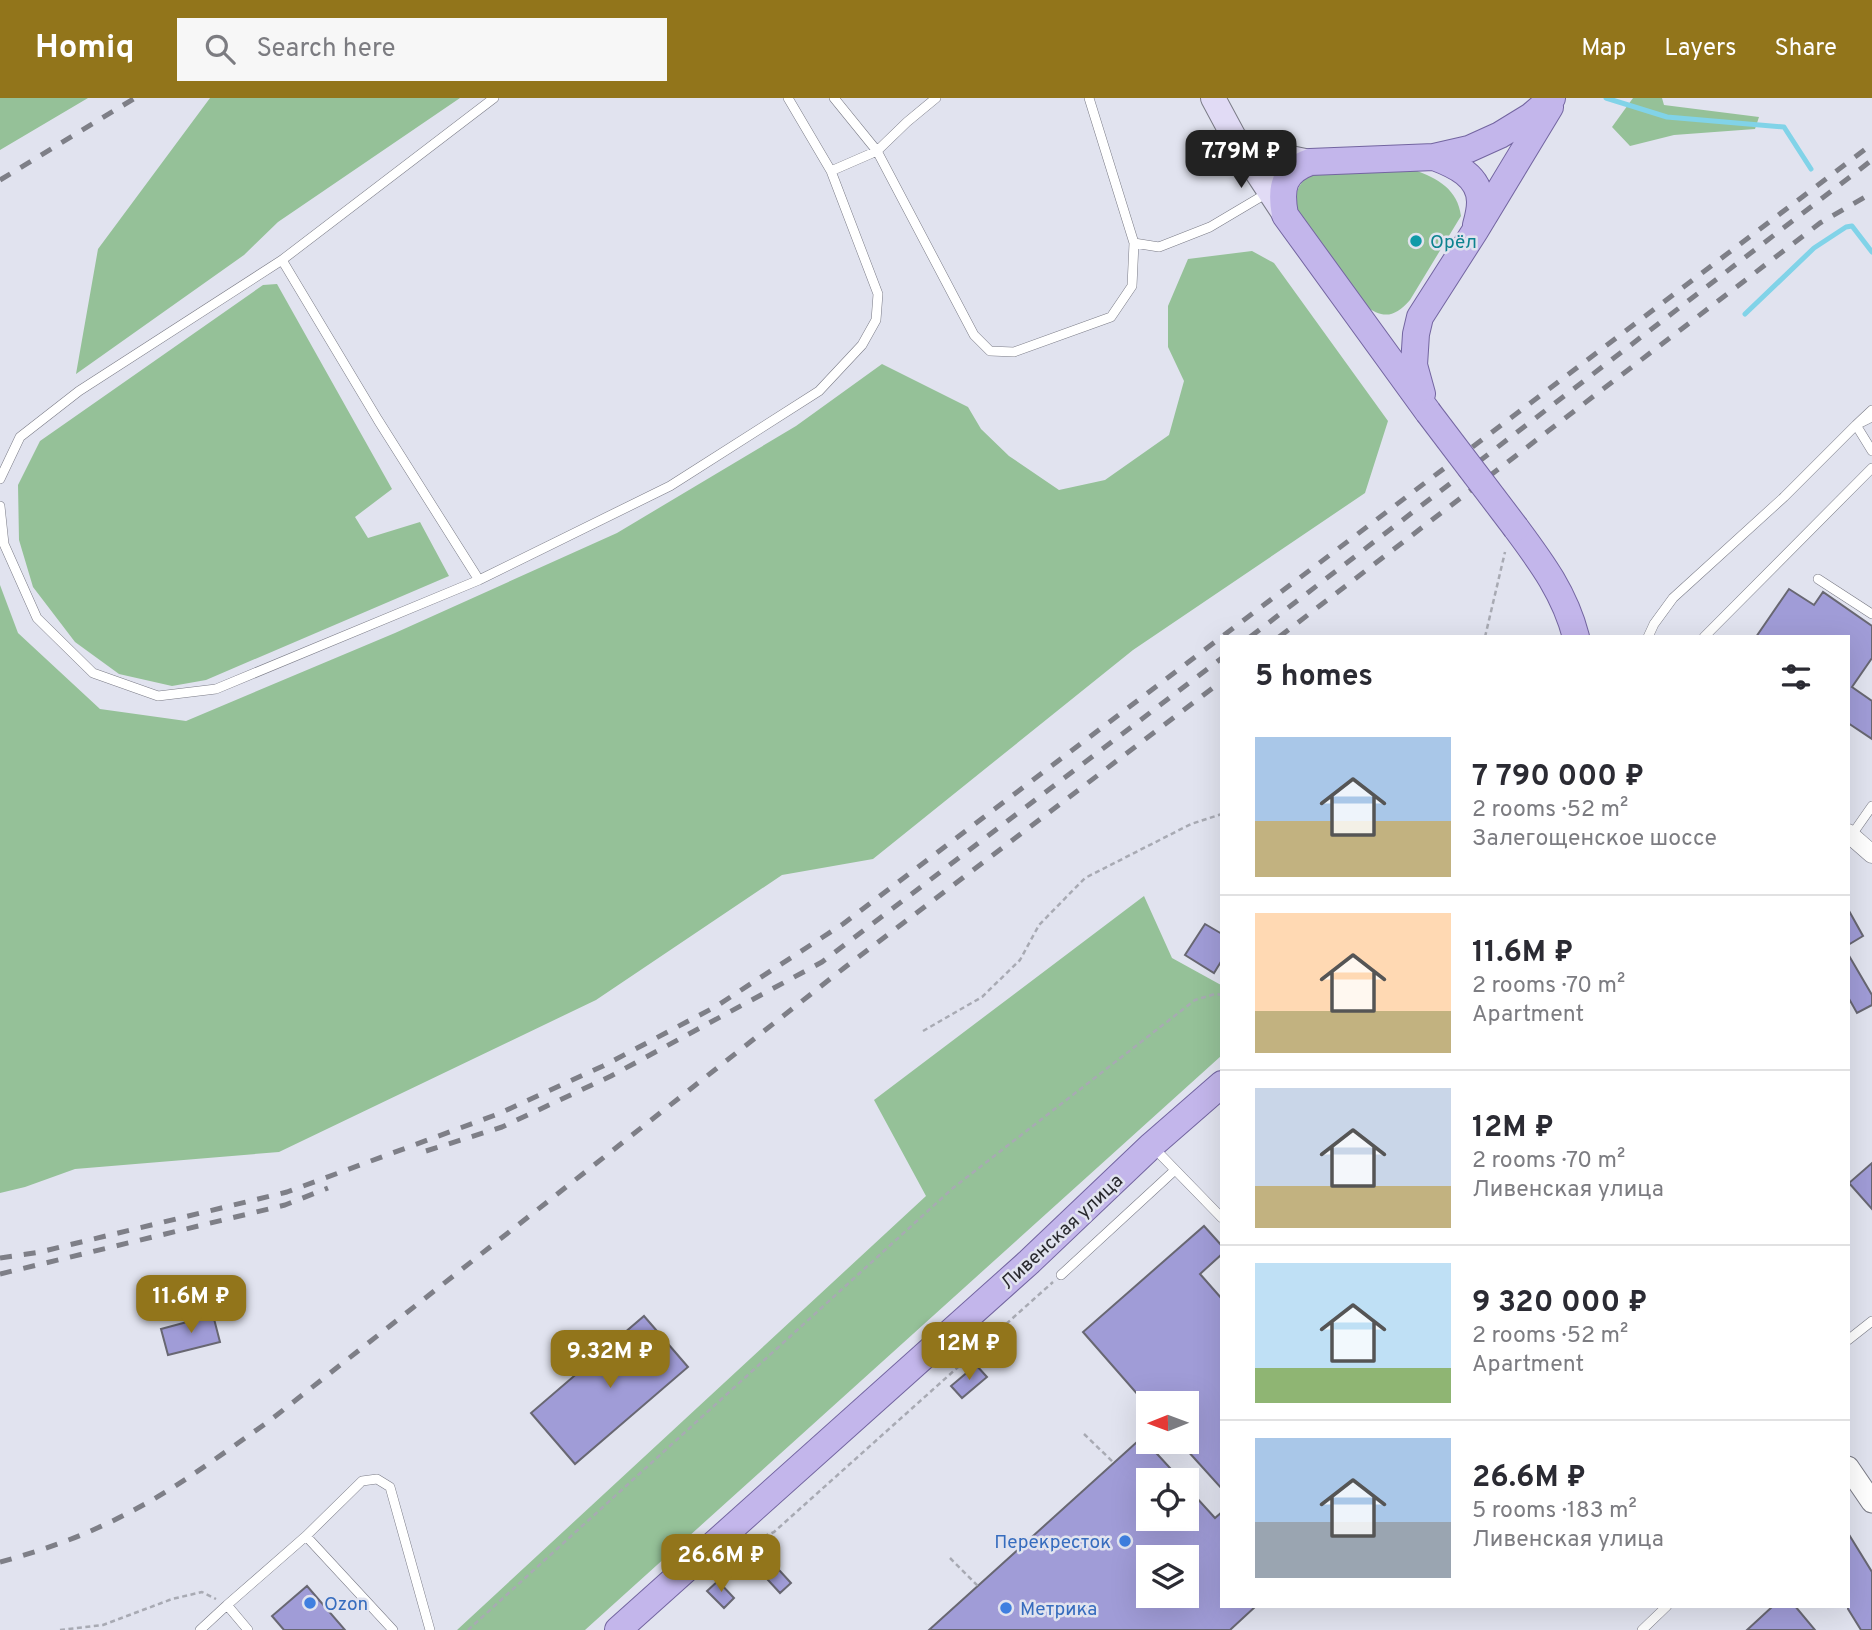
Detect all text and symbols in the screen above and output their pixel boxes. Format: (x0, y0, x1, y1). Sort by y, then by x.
search box (177, 18, 667, 81)
text: Homiq (35, 28, 135, 70)
icon: search (201, 30, 239, 68)
text: Search here (257, 33, 395, 66)
text: Map (1581, 34, 1626, 64)
text: Layers (1664, 34, 1736, 64)
text: Share (1774, 34, 1837, 64)
pin: 7.79M ₽ (1176, 130, 1306, 190)
text: 7.79M ₽ (1201, 138, 1281, 167)
place label: Орёл (1430, 231, 1477, 255)
marker: Орёл (1408, 233, 1424, 249)
icon: filters (1777, 658, 1815, 696)
text: 5 homes (1255, 659, 1373, 696)
text: 7 790 000 ₽ (1472, 759, 1644, 796)
icon: home (1311, 765, 1395, 849)
text: 2 rooms · 52 m² (1472, 796, 1628, 825)
text: Залегощенское шоссе (1472, 825, 1717, 854)
text: 11.6M ₽ (1472, 935, 1573, 972)
icon: home (1311, 941, 1395, 1025)
text: 2 rooms · 70 m² (1472, 972, 1625, 1001)
text: Apartment (1472, 1001, 1584, 1030)
text: 12M ₽ (1472, 1110, 1554, 1147)
icon: home (1311, 1116, 1395, 1200)
text: 2 rooms · 70 m² (1472, 1147, 1625, 1176)
street label: Ливенская улица (996, 1170, 1129, 1295)
text: Ливенская улица (1472, 1176, 1664, 1205)
pin: 11.6M ₽ (126, 1276, 256, 1335)
text: 11.6M ₽ (152, 1283, 230, 1312)
text: 9 320 000 ₽ (1472, 1285, 1648, 1322)
icon: home (1311, 1291, 1395, 1375)
pin: 12M ₽ (920, 1322, 1018, 1382)
text: 2 rooms · 52 m² (1472, 1322, 1628, 1351)
pin: 9.32M ₽ (545, 1330, 675, 1390)
text: 12M ₽ (938, 1330, 1000, 1359)
text: 9.32M ₽ (567, 1338, 653, 1367)
text: Apartment (1472, 1351, 1584, 1380)
north arrow (1136, 1391, 1199, 1454)
map controls (1136, 1391, 1199, 1608)
text: 26.6M ₽ (1472, 1460, 1586, 1497)
icon: home (1311, 1466, 1395, 1550)
button: locate (1136, 1468, 1199, 1531)
text: 5 rooms · 183 m² (1472, 1497, 1637, 1526)
text: Ливенская улица (1472, 1526, 1664, 1555)
place label: Перекресток (994, 1531, 1111, 1555)
marker: Перекресток (1117, 1533, 1133, 1549)
pin: 26.6M ₽ (656, 1534, 786, 1594)
text: 26.6M ₽ (677, 1542, 765, 1571)
button: layers (1136, 1545, 1199, 1608)
place label: Ozon (324, 1593, 368, 1617)
marker: Ozon (302, 1595, 318, 1611)
place label: Метрика (1020, 1598, 1097, 1622)
marker: Метрика (998, 1600, 1014, 1616)

